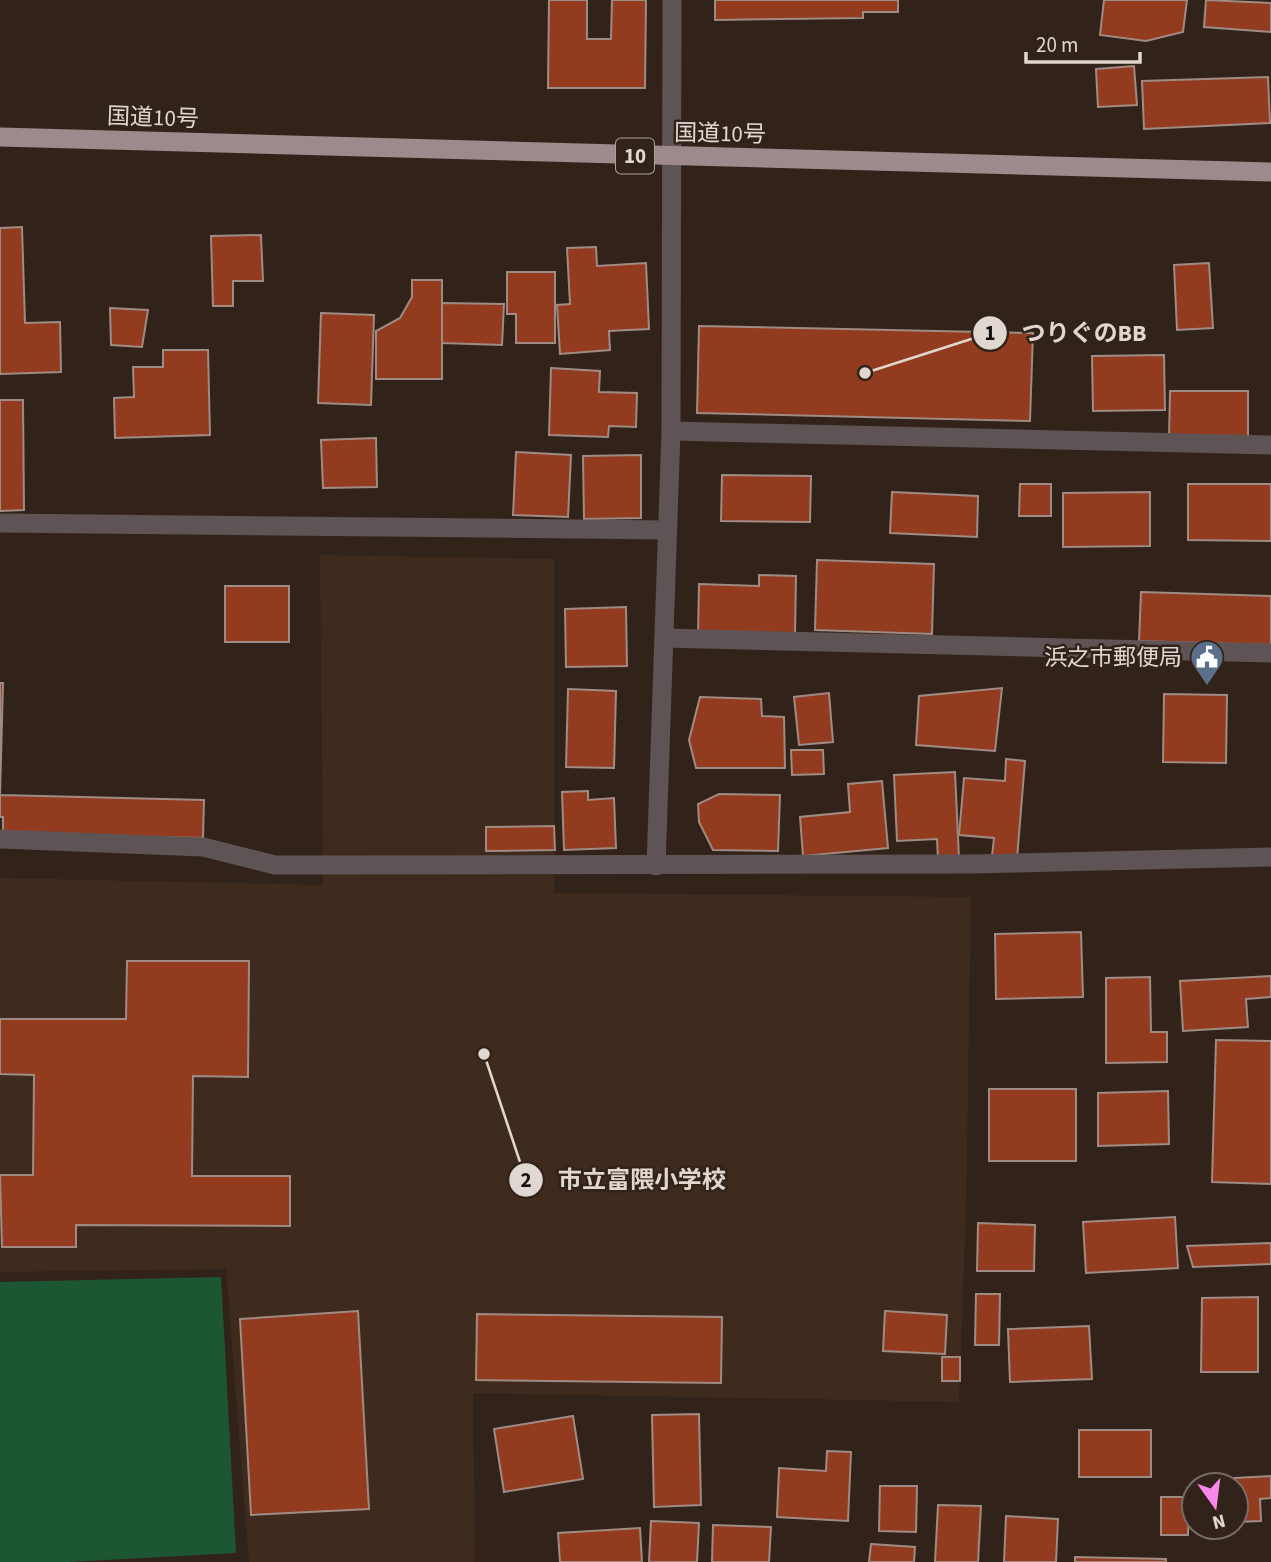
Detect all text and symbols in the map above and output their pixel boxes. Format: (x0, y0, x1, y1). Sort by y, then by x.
scale bar (1026, 21, 1140, 65)
text: 20 m (1036, 30, 1078, 60)
street label: 国道10号 (106, 99, 199, 136)
street label: 国道10号 (674, 116, 766, 151)
road number: 10 (616, 138, 654, 174)
callout: つりぐのBB (973, 310, 1161, 355)
text: つりぐのBB (1021, 316, 1147, 351)
text: 1 (984, 318, 996, 348)
public building icon: 浜之市郵便局 (1188, 638, 1226, 687)
place label: 浜之市郵便局 (1044, 641, 1182, 674)
callout: 市立富隈小学校 (509, 1157, 740, 1202)
text: 市立富隈小学校 (558, 1163, 726, 1198)
text: 2 (520, 1165, 532, 1195)
north arrow (1180, 1471, 1250, 1541)
text: N (1209, 1506, 1228, 1536)

